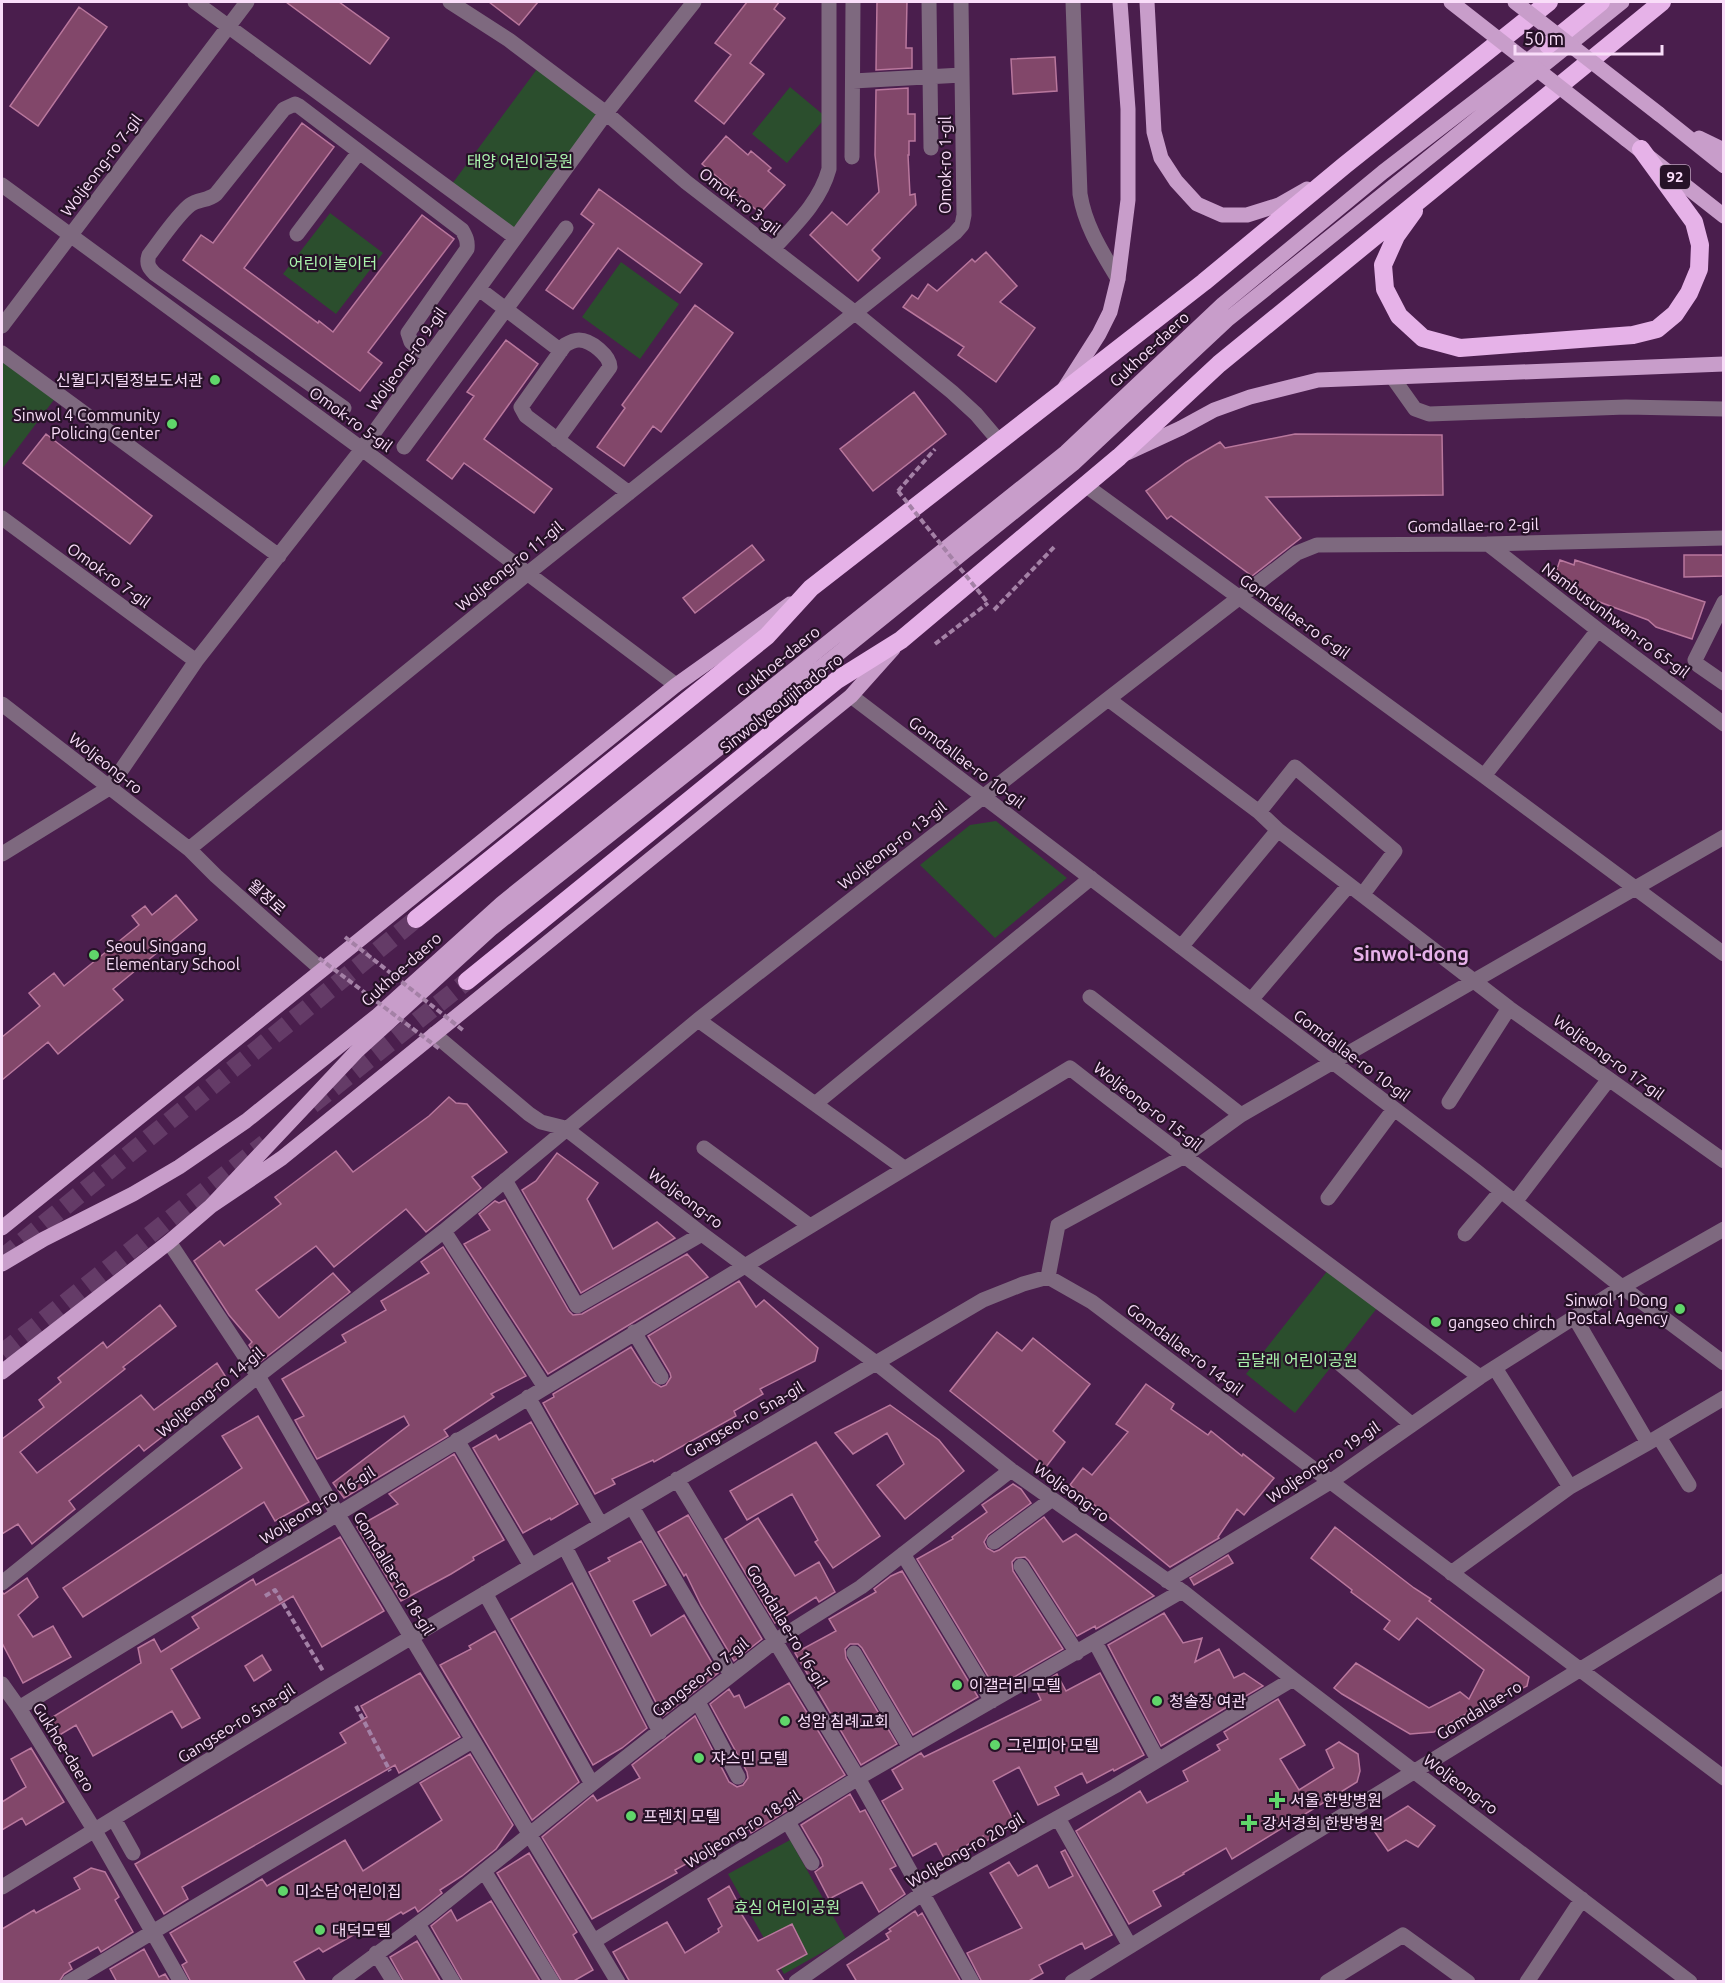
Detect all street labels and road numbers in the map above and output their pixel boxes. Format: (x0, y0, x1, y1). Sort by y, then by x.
street label: Woljeong-ro 7-gil (57, 110, 145, 220)
street label: Omok-ro 1-gil (936, 116, 954, 214)
street label: Omok-ro 3-gil (696, 164, 784, 238)
road number: 92 (1660, 165, 1690, 189)
street label: Woljeong-ro 9-gil (363, 304, 449, 414)
street label: Gukhoe-daero (1106, 308, 1192, 390)
street label: Omok-ro 5-gil (306, 383, 396, 455)
street label: Gomdallae-ro 2-gil (1407, 515, 1539, 535)
street label: Woljeong-ro 11-gil (452, 517, 566, 615)
street label: Omok-ro 7-gil (64, 539, 154, 611)
street label: Nambusunhwan-ro 65-gil (1539, 559, 1693, 681)
street label: Gomdallae-ro 6-gil (1237, 570, 1353, 662)
street label: Gukhoe-daero (733, 622, 823, 700)
street label: Sinwolyeouijihado-ro (716, 650, 846, 756)
street label: Gomdallae-ro 10-gil (905, 713, 1029, 811)
street label: Woljeong-ro (66, 729, 146, 797)
street label: Woljeong-ro 13-gil (834, 797, 950, 893)
street label: 월정로 (245, 876, 290, 919)
street label: Gukhoe-daero (357, 928, 445, 1010)
street label: Gomdallae-ro 10-gil (1290, 1006, 1414, 1104)
street label: Woljeong-ro 17-gil (1550, 1011, 1668, 1103)
street label: Woljeong-ro 15-gil (1090, 1058, 1206, 1154)
street label: Woljeong-ro (645, 1164, 727, 1232)
street label: Gomdallae-ro 14-gil (1123, 1300, 1247, 1398)
street label: Woljeong-ro 14-gil (153, 1343, 267, 1441)
street label: Gangseo-ro 5na-gil (681, 1378, 807, 1460)
street label: Woljeong-ro 19-gil (1263, 1418, 1383, 1506)
street label: Woljeong-ro (1031, 1459, 1113, 1525)
street label: Woljeong-ro 16-gil (256, 1462, 378, 1548)
street label: Gomdallae-ro 18-gil (350, 1508, 438, 1638)
street label: Gomdallae-ro 16-gil (743, 1561, 831, 1691)
street label: Gangseo-ro 7-gil (648, 1634, 752, 1720)
street label: Gomdallae-ro (1433, 1677, 1525, 1743)
street label: Gangseo-ro 5na-gil (174, 1680, 298, 1766)
street label: Gukhoe-daero (29, 1699, 99, 1795)
street label: Woljeong-ro (1420, 1750, 1502, 1818)
street label: Woljeong-ro 18-gil (681, 1786, 803, 1872)
street label: Woljeong-ro 20-gil (903, 1809, 1027, 1891)

